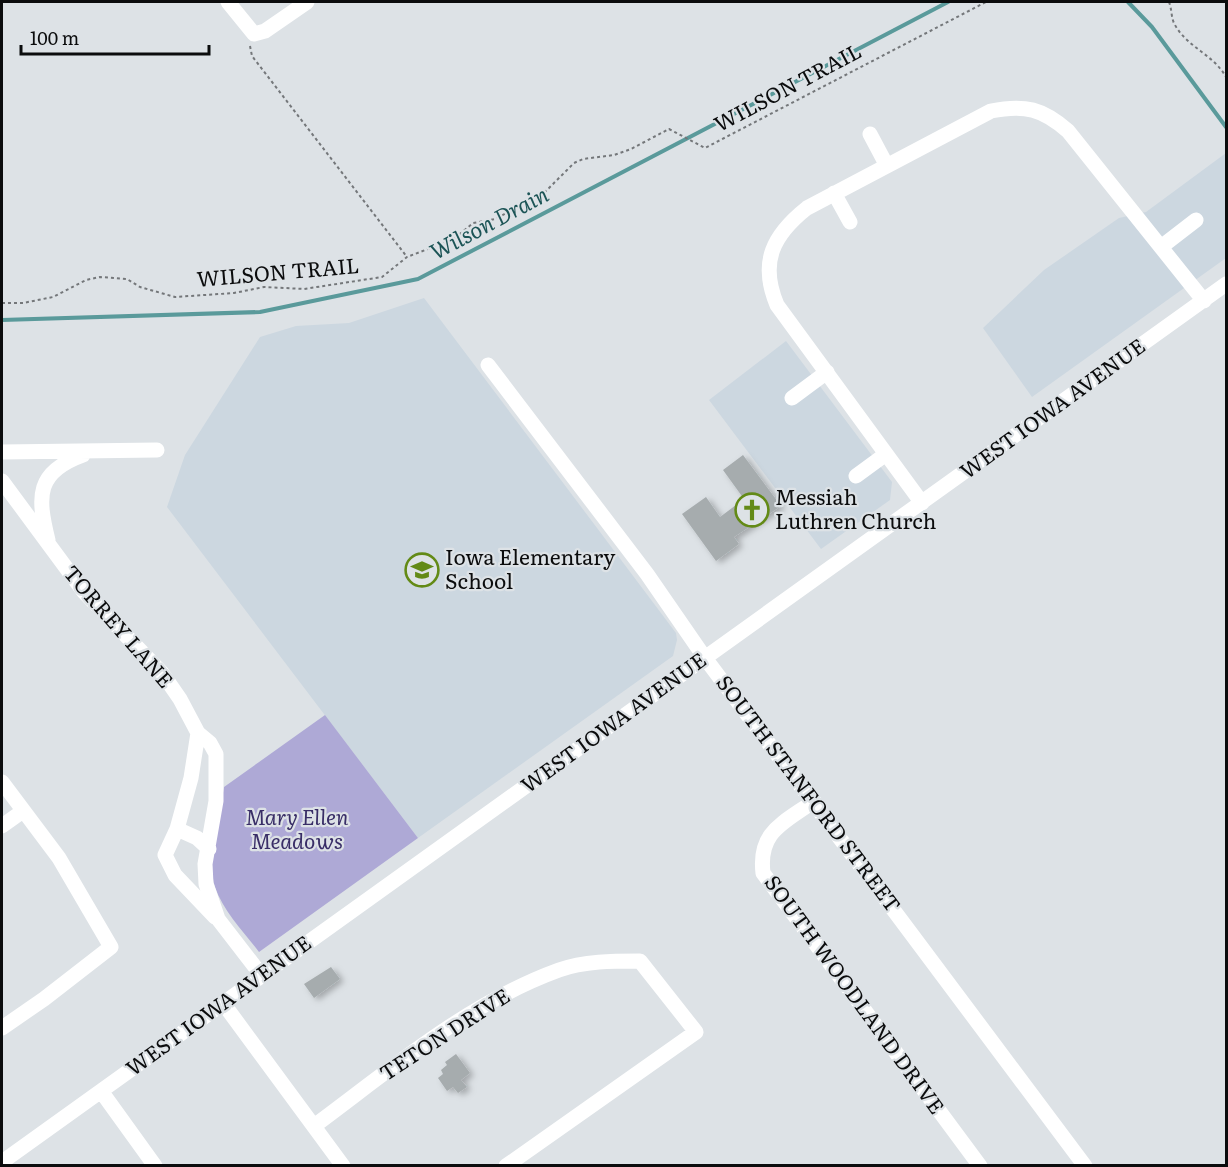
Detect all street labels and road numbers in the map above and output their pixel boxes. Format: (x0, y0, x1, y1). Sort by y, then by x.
street label: WILSON TRAIL (708, 34, 866, 138)
street label: WILSON TRAIL (195, 248, 360, 293)
street label: WEST IOWA AVENUE (952, 329, 1151, 485)
street label: TORREY LANE (58, 557, 182, 693)
street label: WEST IOWA AVENUE (513, 643, 712, 799)
street label: SOUTH STANFORD STREET (710, 667, 910, 918)
street label: SOUTH WOODLAND DRIVE (759, 868, 953, 1119)
street label: WEST IOWA AVENUE (118, 926, 317, 1082)
street label: TETON DRIVE (372, 979, 515, 1087)

